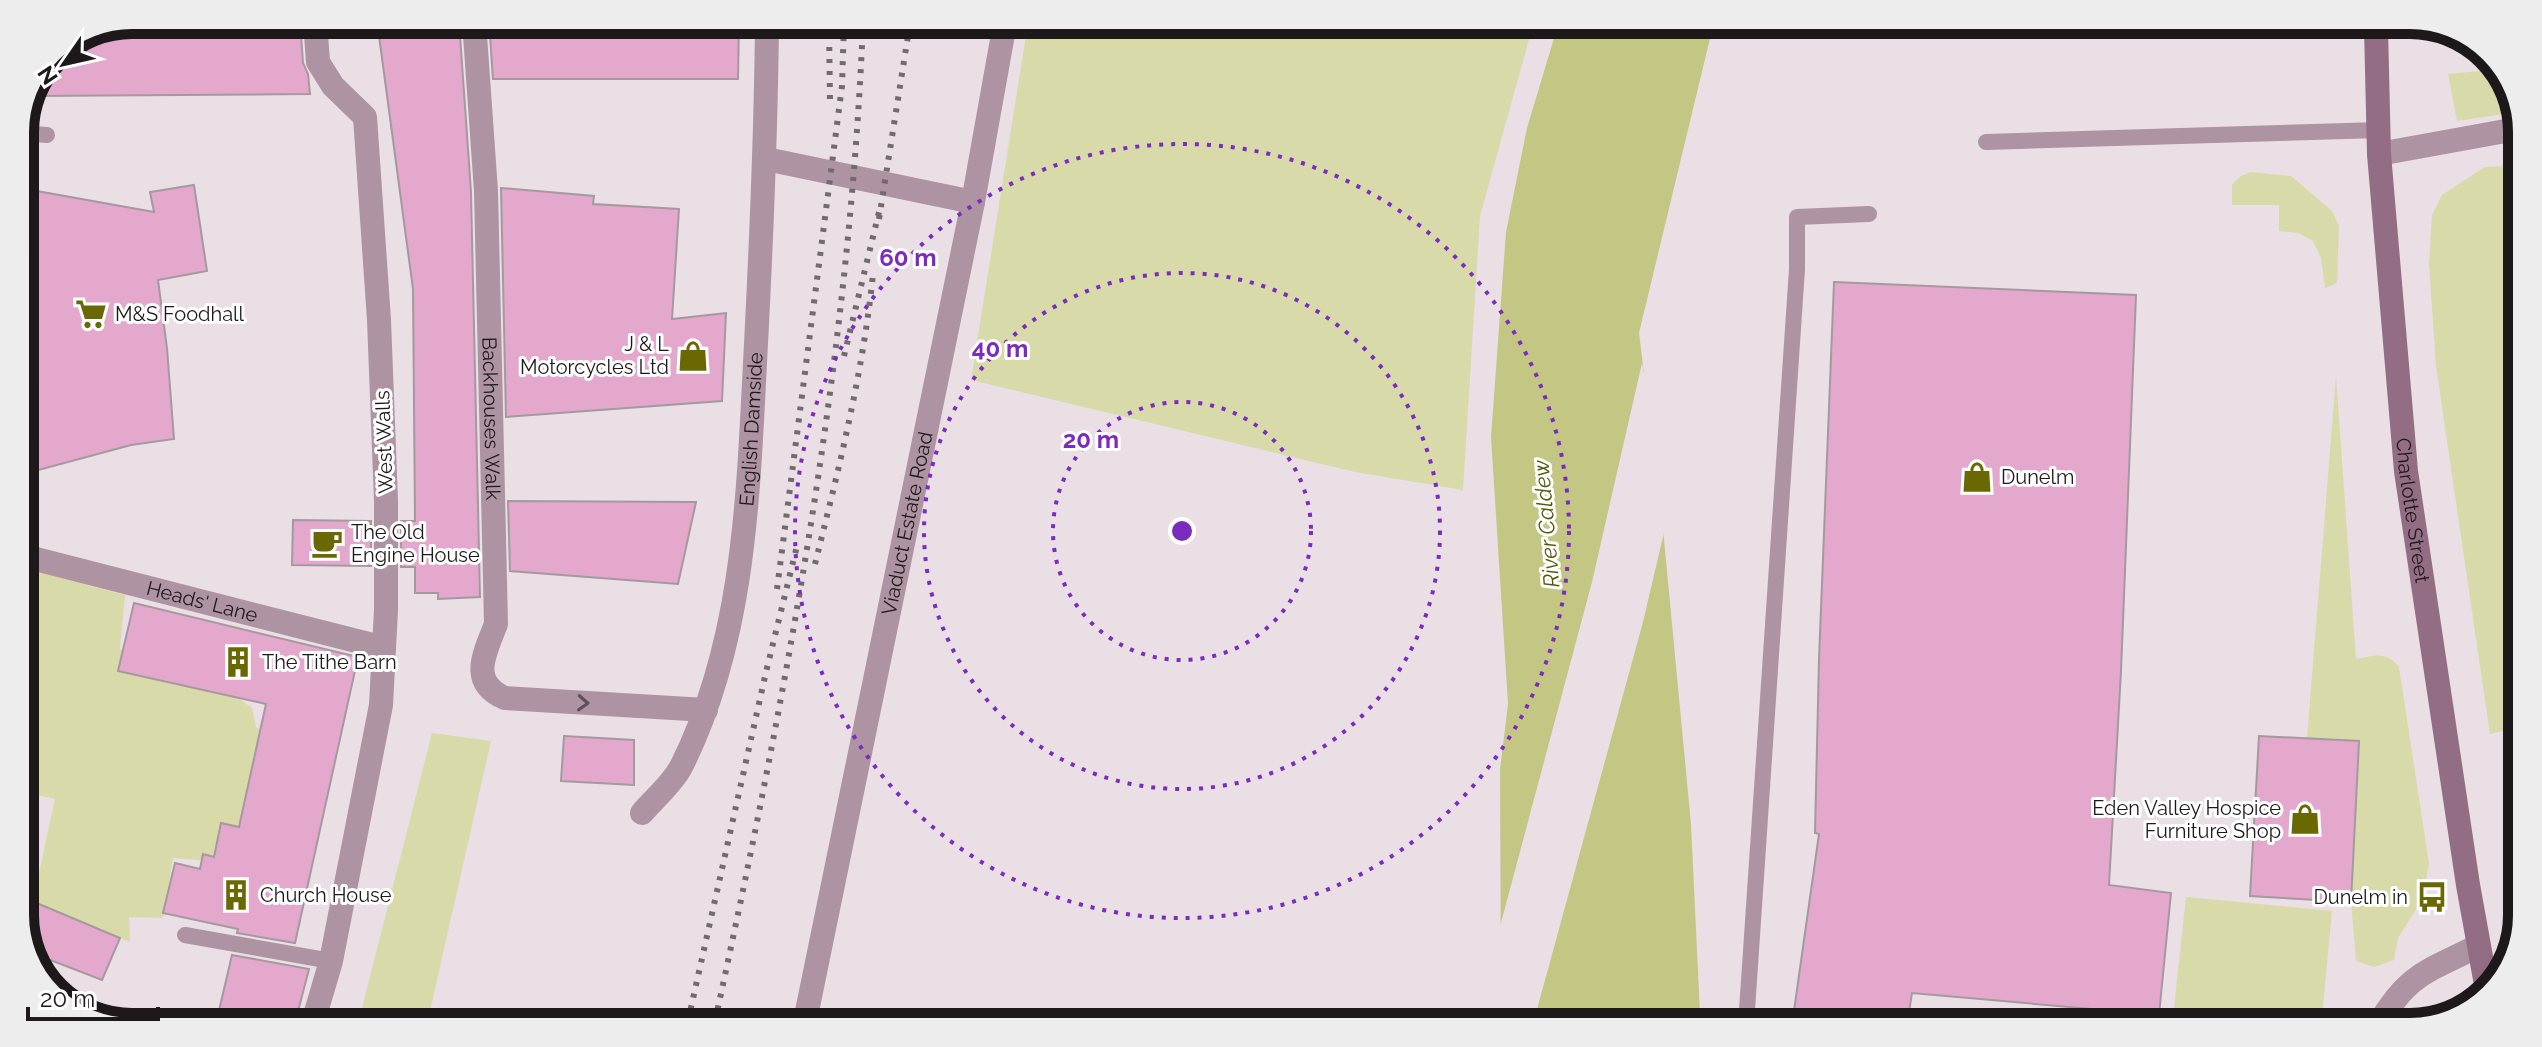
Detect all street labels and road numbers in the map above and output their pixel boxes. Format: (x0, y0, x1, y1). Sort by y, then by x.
street label: Backhouses Walk (477, 336, 505, 501)
street label: English Damside (734, 351, 768, 507)
street label: West Walls (370, 390, 398, 494)
street label: Viaduct Estate Road (877, 429, 938, 617)
street label: Charlotte Street (2391, 437, 2435, 585)
street label: Heads' Lane (144, 576, 261, 627)

